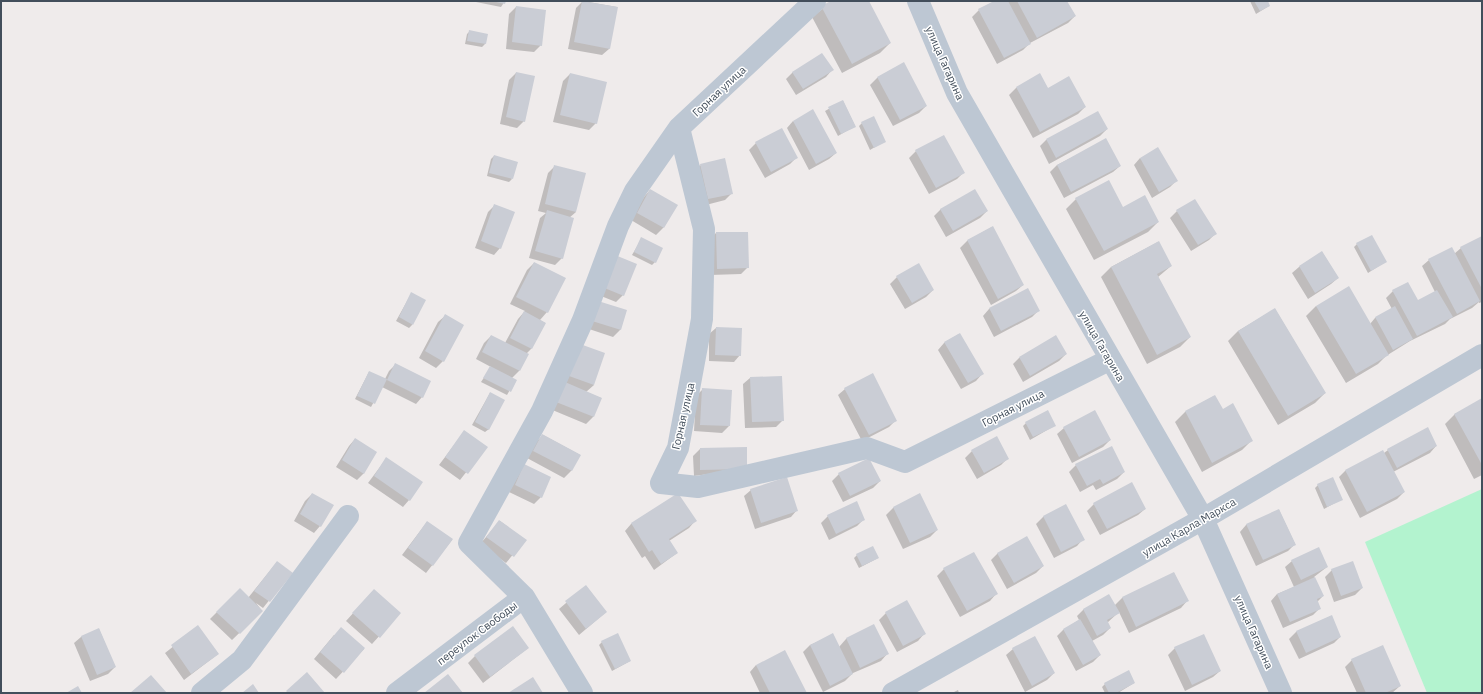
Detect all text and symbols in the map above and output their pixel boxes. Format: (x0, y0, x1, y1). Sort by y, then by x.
street label: улица Гагарина (923, 24, 968, 102)
street label: Горная улица (689, 63, 749, 119)
street label: улица Гагарина (1076, 308, 1128, 384)
street label: Горная улица (669, 381, 698, 451)
street label: Горная улица (979, 386, 1047, 430)
street label: улица Карла Маркса (1140, 494, 1238, 559)
street label: улица Гагарина (1232, 593, 1277, 671)
street label: переулок Свободы (434, 598, 520, 668)

